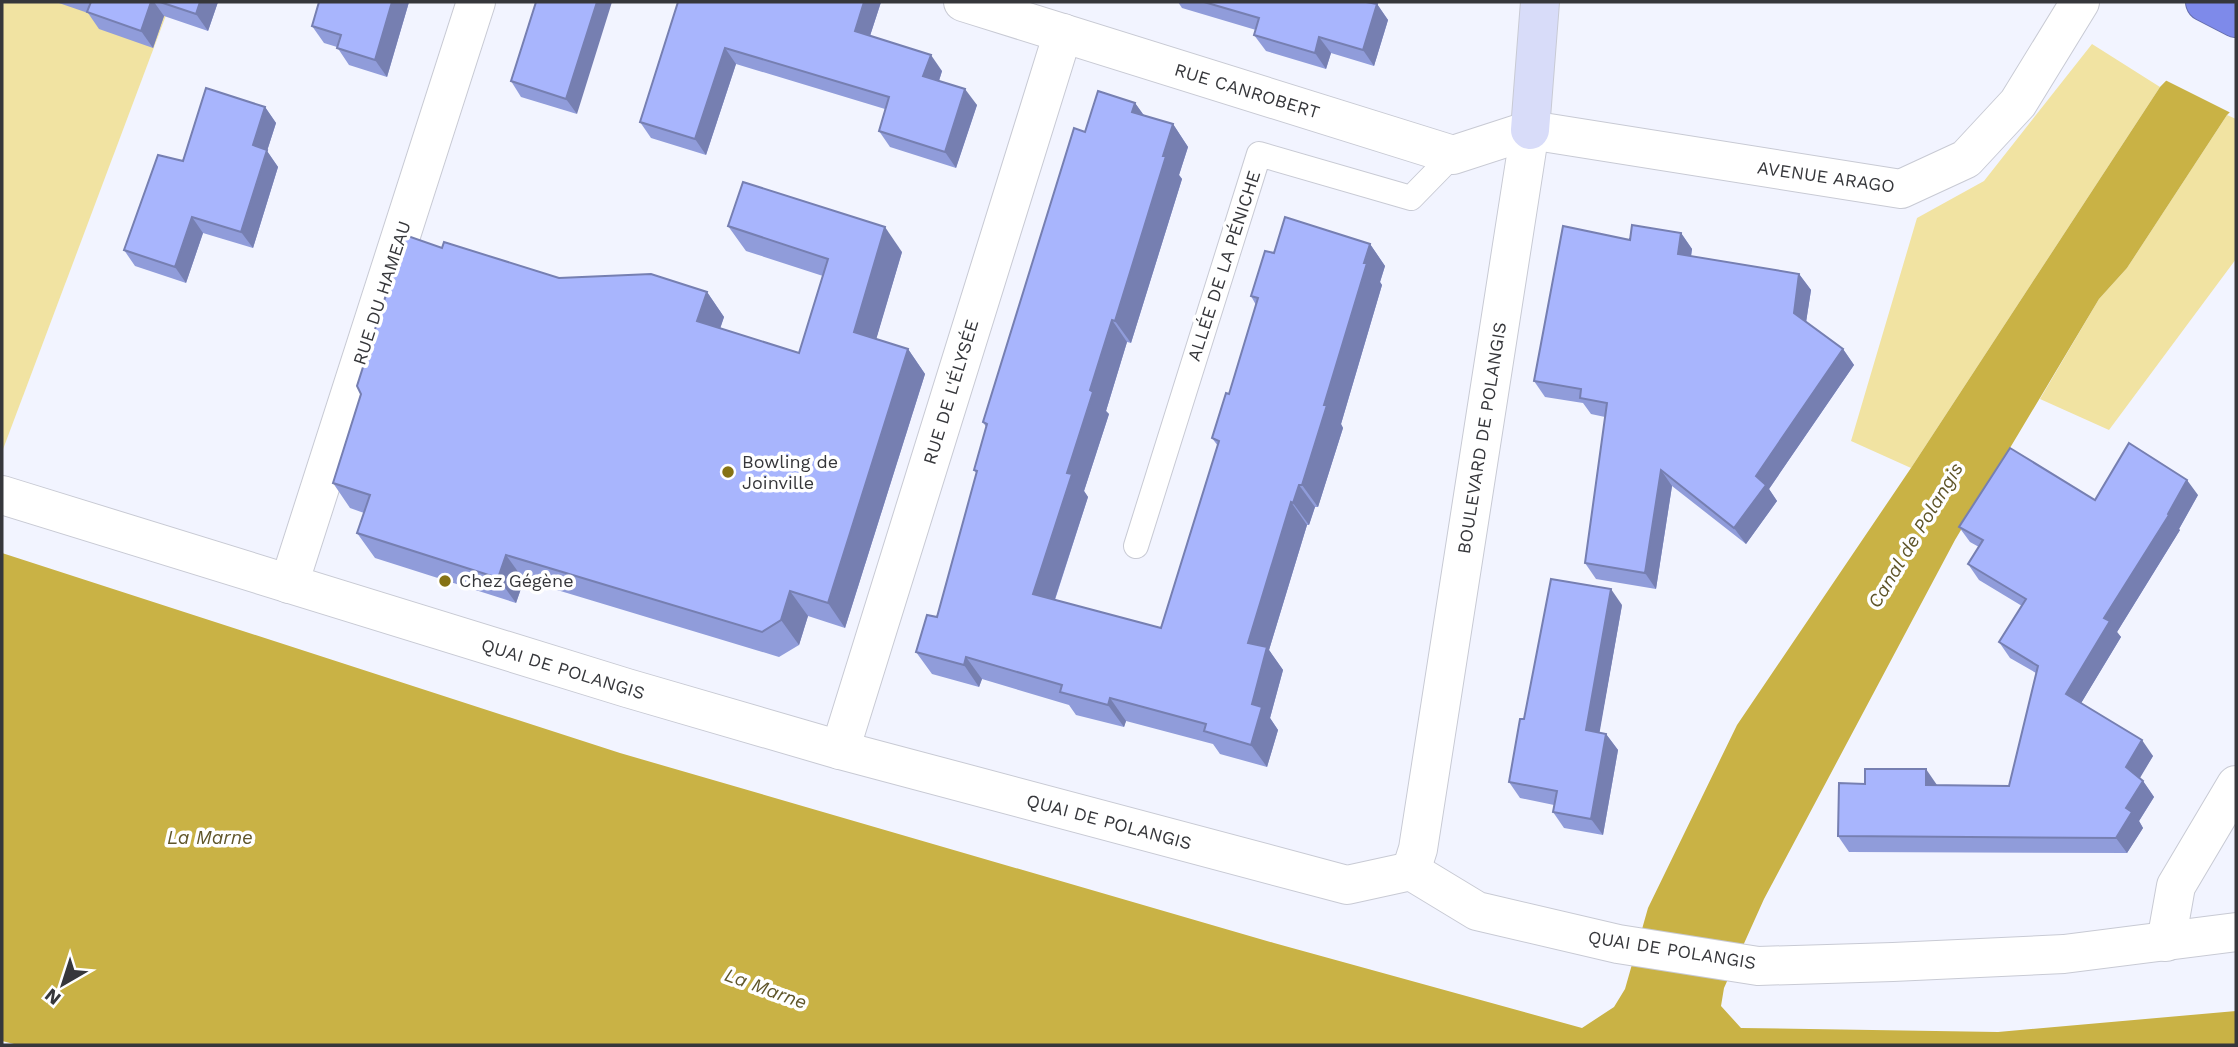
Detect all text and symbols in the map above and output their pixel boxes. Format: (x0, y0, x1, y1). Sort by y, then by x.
street label: RUE CANROBERT (1172, 58, 1322, 123)
street label: AVENUE ARAGO (1756, 156, 1896, 197)
street label: ALLÉE DE LA PÉNICHE (1183, 168, 1264, 364)
street label: RUE DU HAMEAU (348, 218, 415, 368)
street label: RUE DE L'ÉLYSÉE (918, 317, 983, 467)
street label: BOULEVARD DE POLANGIS (1453, 320, 1510, 555)
place label: Bowling de Joinville (742, 451, 838, 493)
water label: Canal de Polangis (1863, 458, 1968, 612)
marker: Bowling de Joinville (720, 464, 736, 480)
place label: Chez Gégène (459, 570, 574, 591)
marker: Chez Gégène (437, 573, 453, 589)
street label: QUAI DE POLANGIS (479, 634, 647, 703)
street label: QUAI DE POLANGIS (1024, 789, 1194, 854)
water label: La Marne (167, 826, 253, 849)
street label: QUAI DE POLANGIS (1587, 926, 1758, 973)
north arrow (28, 949, 98, 1019)
water label: La Marne (722, 963, 810, 1014)
text: N (40, 983, 65, 1010)

